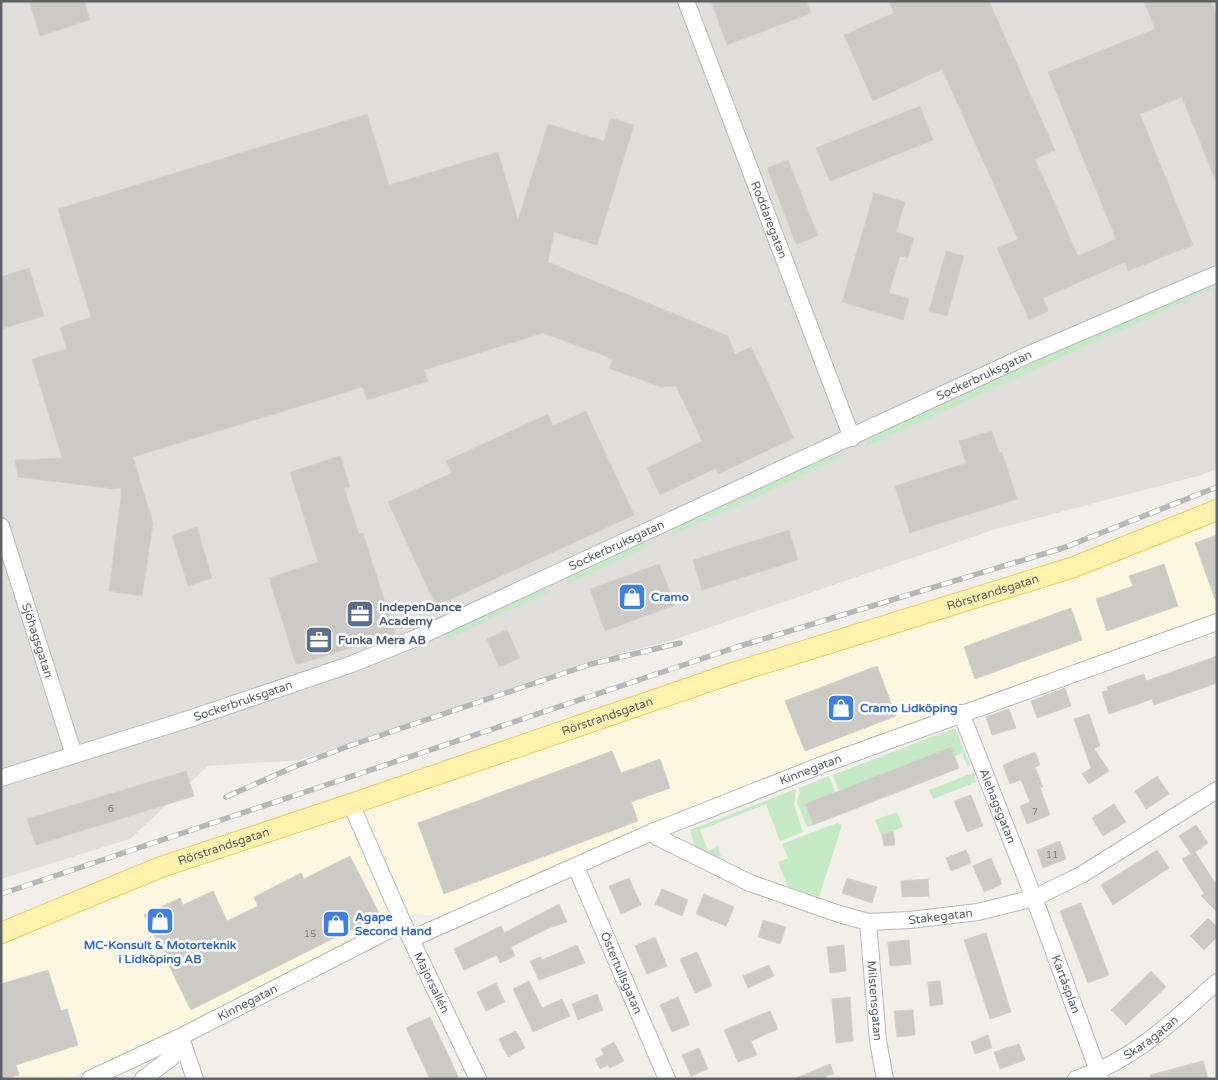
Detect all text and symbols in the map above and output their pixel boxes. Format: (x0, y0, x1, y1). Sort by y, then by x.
street label: Roddaregatan (748, 179, 790, 260)
street label: Sockerbruksgatan (934, 347, 1034, 403)
street label: Sockerbruksgatan (567, 517, 666, 573)
street label: Rörstrandsgatan (945, 571, 1040, 613)
shop icon: Cramo (617, 582, 647, 612)
place label: Cramo (651, 590, 689, 604)
office icon: IndepenDance Academy (345, 599, 375, 629)
place label: IndepenDance Academy (379, 600, 462, 629)
street label: Sjöhagsgatan (19, 601, 56, 680)
office icon: Funka Mera AB (304, 625, 334, 655)
place label: Funka Mera AB (338, 633, 426, 647)
street label: Sockerbruksgatan (192, 678, 294, 724)
shop icon: Cramo Lidköping (826, 693, 856, 723)
street label: Rörstrandsgatan (560, 694, 655, 738)
place label: Cramo Lidköping (860, 701, 958, 716)
street label: Kinnegatan (777, 751, 843, 788)
street label: Alehagsgatan (977, 767, 1019, 845)
house number: 6 (108, 803, 114, 815)
house number: 7 (1032, 806, 1038, 818)
street label: Rörstrandsgatan (176, 825, 271, 868)
house number: 11 (1046, 849, 1058, 861)
shop icon: MC-Konsult & Motorteknik i Lidköping AB (145, 906, 175, 936)
street label: Stakegatan (908, 906, 973, 927)
shop icon: Agape Second Hand (321, 909, 351, 939)
place label: Agape Second Hand (355, 910, 432, 938)
house number: 15 (304, 928, 316, 940)
street label: Östertullsgatan (598, 930, 645, 1016)
place label: MC-Konsult & Motorteknik i Lidköping AB (84, 938, 237, 967)
street label: Majorsallén (411, 950, 452, 1015)
street label: Kartåsplan (1049, 953, 1083, 1015)
street label: Milstensgatan (864, 960, 885, 1041)
street label: Kinnegatan (215, 981, 280, 1024)
street label: Skaragatan (1121, 1013, 1181, 1063)

